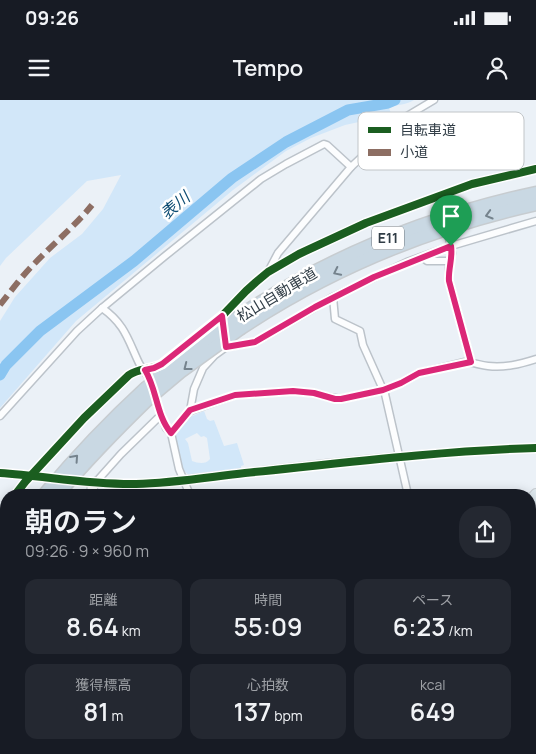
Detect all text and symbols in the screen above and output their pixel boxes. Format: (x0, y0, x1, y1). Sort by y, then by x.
text: 09:26 (25, 5, 79, 31)
text: Tempo (233, 53, 303, 83)
icon: menu (25, 54, 53, 82)
icon: person (483, 54, 511, 82)
legend (358, 112, 524, 170)
text: 自転車道 (400, 120, 456, 139)
text: 小道 (400, 142, 428, 161)
water label: 表川 (156, 185, 196, 224)
pin (430, 195, 472, 246)
icon: arrive (437, 202, 465, 230)
one-way arrow (485, 210, 493, 220)
road number: E11 (372, 226, 404, 250)
street label: 松山自動車道 (233, 262, 321, 327)
one-way arrow (333, 266, 342, 276)
one-way arrow (184, 361, 193, 369)
one-way arrow (70, 455, 78, 464)
text: 朝のラン (25, 502, 137, 540)
button: share (459, 506, 511, 558)
text: 09:26 · 9 × 960 m (25, 540, 149, 562)
text: 距離 (89, 590, 117, 609)
text: 時間 (254, 590, 282, 609)
text: ペース (412, 590, 453, 609)
text: 8.64 (66, 609, 119, 644)
text: 55:09 (234, 609, 302, 644)
text: 6:23 (393, 609, 446, 644)
text: km (119, 621, 141, 640)
text: /km (446, 621, 473, 640)
text: 獲得標高 (75, 675, 131, 694)
text: 心拍数 (247, 675, 289, 694)
text: kcal (420, 675, 445, 694)
text: 81 (83, 694, 109, 729)
text: 137 (233, 694, 271, 729)
text: 649 (410, 694, 455, 729)
text: m (109, 706, 123, 725)
text: bpm (271, 706, 303, 725)

